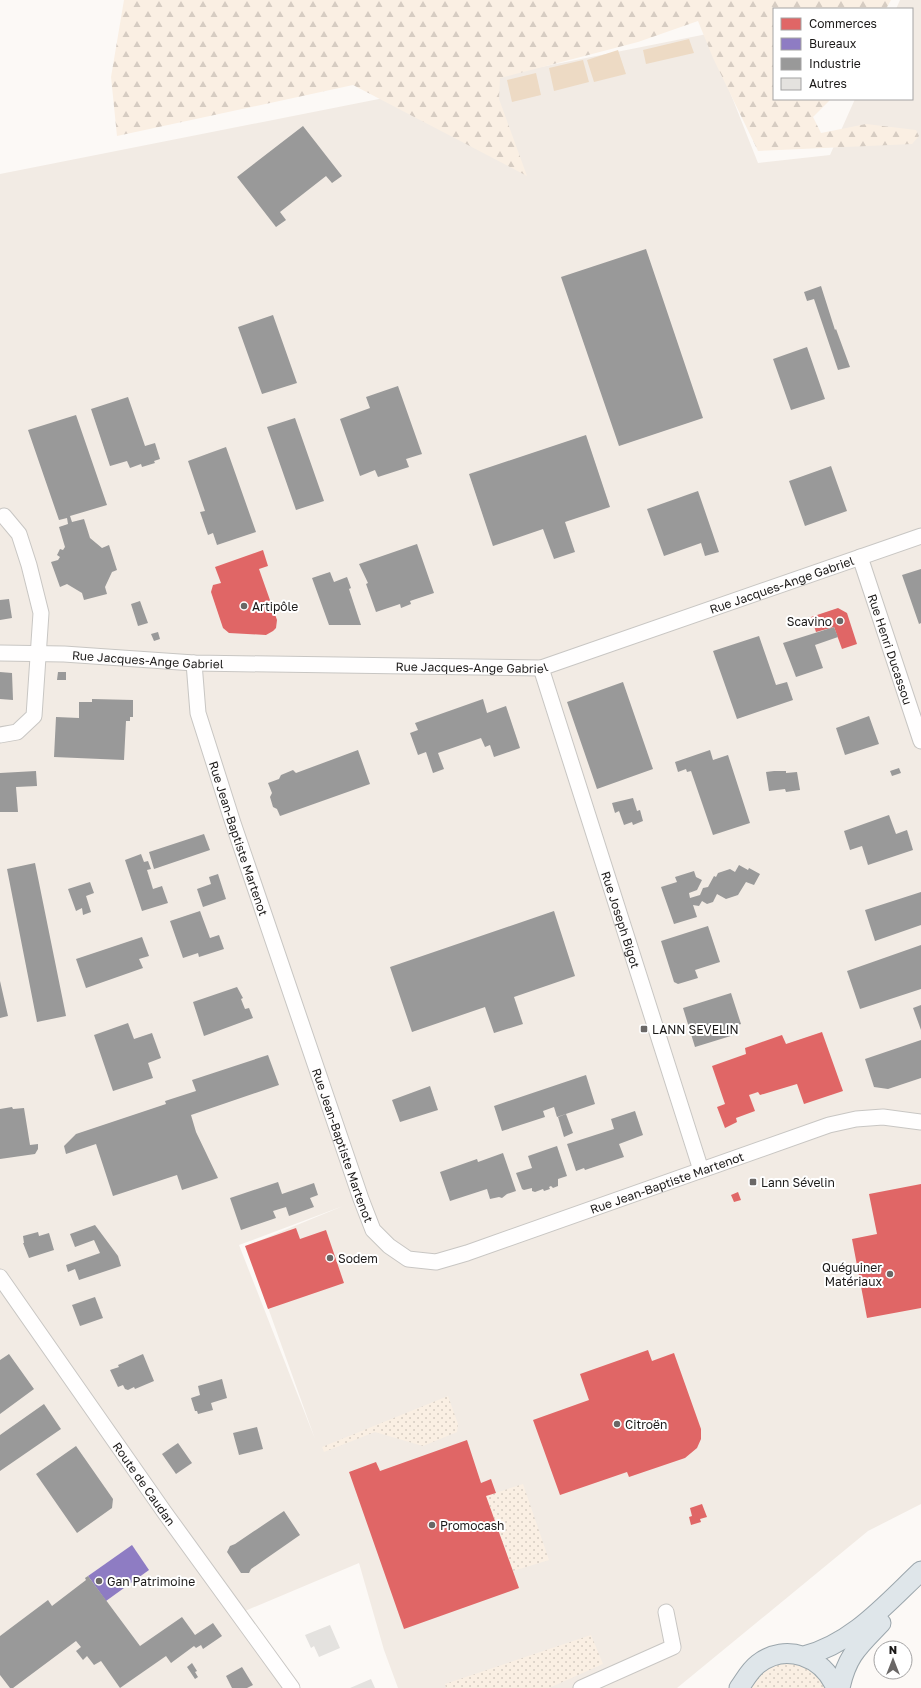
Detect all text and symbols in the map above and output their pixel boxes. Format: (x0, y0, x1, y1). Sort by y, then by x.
legend (773, 8, 913, 100)
text: Commerces (809, 16, 877, 31)
text: Bureaux (809, 36, 857, 51)
text: Industrie (809, 56, 861, 71)
text: Autres (809, 76, 847, 91)
street label: Rue Jacques-Ange Gabriel (707, 552, 856, 616)
street label: Rue Henri Ducassou (865, 592, 916, 706)
place label: Artipôle (252, 599, 298, 614)
marker: Artipôle (239, 601, 249, 611)
place label: Scavino (787, 614, 832, 629)
marker: Scavino (835, 616, 845, 626)
street label: Rue Jacques-Ange Gabriel (72, 647, 224, 671)
street label: Rue Jacques-Ange Gabriel (396, 658, 550, 676)
street label: Rue Jean-Baptiste Martenot (206, 759, 272, 918)
street label: Rue Joseph Bigot (599, 869, 644, 970)
place label: LANN SEVELIN (652, 1022, 739, 1037)
marker: LANN SEVELIN (639, 1024, 649, 1034)
street label: Rue Jean-Baptiste Martenot (309, 1066, 377, 1225)
street label: Rue Jean-Baptiste Martenot (588, 1148, 746, 1216)
place label: Lann Sévelin (761, 1175, 835, 1190)
marker: Lann Sévelin (748, 1177, 758, 1187)
place label: Sodem (338, 1251, 378, 1266)
marker: Sodem (325, 1253, 335, 1263)
place label: Quéguiner Matériaux (822, 1260, 882, 1289)
marker: Quéguiner Matériaux (885, 1269, 895, 1279)
place label: Citroën (625, 1417, 667, 1432)
marker: Citroën (612, 1419, 622, 1429)
street label: Route de Caudan (110, 1439, 179, 1528)
place label: Promocash (440, 1518, 505, 1533)
marker: Promocash (427, 1520, 437, 1530)
place label: Gan Patrimoine (107, 1574, 195, 1589)
marker: Gan Patrimoine (94, 1576, 104, 1586)
north arrow (873, 1640, 913, 1680)
text: N (889, 1643, 897, 1656)

